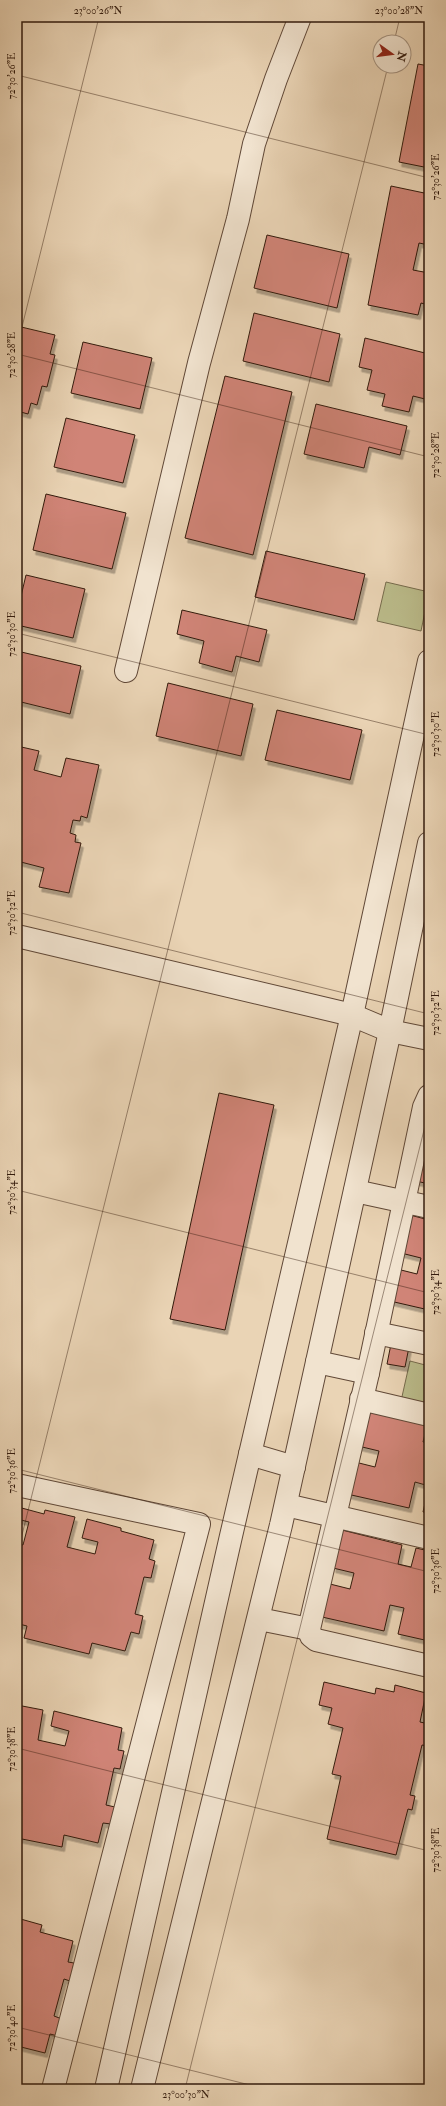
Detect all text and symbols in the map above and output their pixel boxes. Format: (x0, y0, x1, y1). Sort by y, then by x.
text: 23°00'26"N (74, 5, 122, 17)
text: 23°00'28"N (375, 5, 423, 17)
north arrow (372, 34, 412, 74)
text: N (393, 49, 409, 64)
text: 72°30'26"E (6, 53, 18, 99)
text: 72°30'26"E (430, 154, 442, 200)
text: 72°30'28"E (6, 332, 18, 378)
text: 72°30'28"E (430, 432, 442, 478)
text: 72°30'30"E (6, 611, 18, 657)
text: 72°30'30"E (430, 711, 442, 757)
text: 72°30'32"E (6, 890, 18, 936)
text: 72°30'32"E (430, 990, 442, 1036)
text: 72°30'34"E (6, 1169, 18, 1215)
text: 72°30'34"E (430, 1269, 442, 1315)
text: 72°30'36"E (6, 1448, 18, 1494)
text: 72°30'36"E (430, 1548, 442, 1594)
text: 72°30'38"E (6, 1727, 18, 1771)
text: 72°30'38"E (430, 1828, 442, 1872)
text: 72°30'40"E (6, 2005, 18, 2051)
text: 23°00'30"N (162, 2089, 210, 2101)

